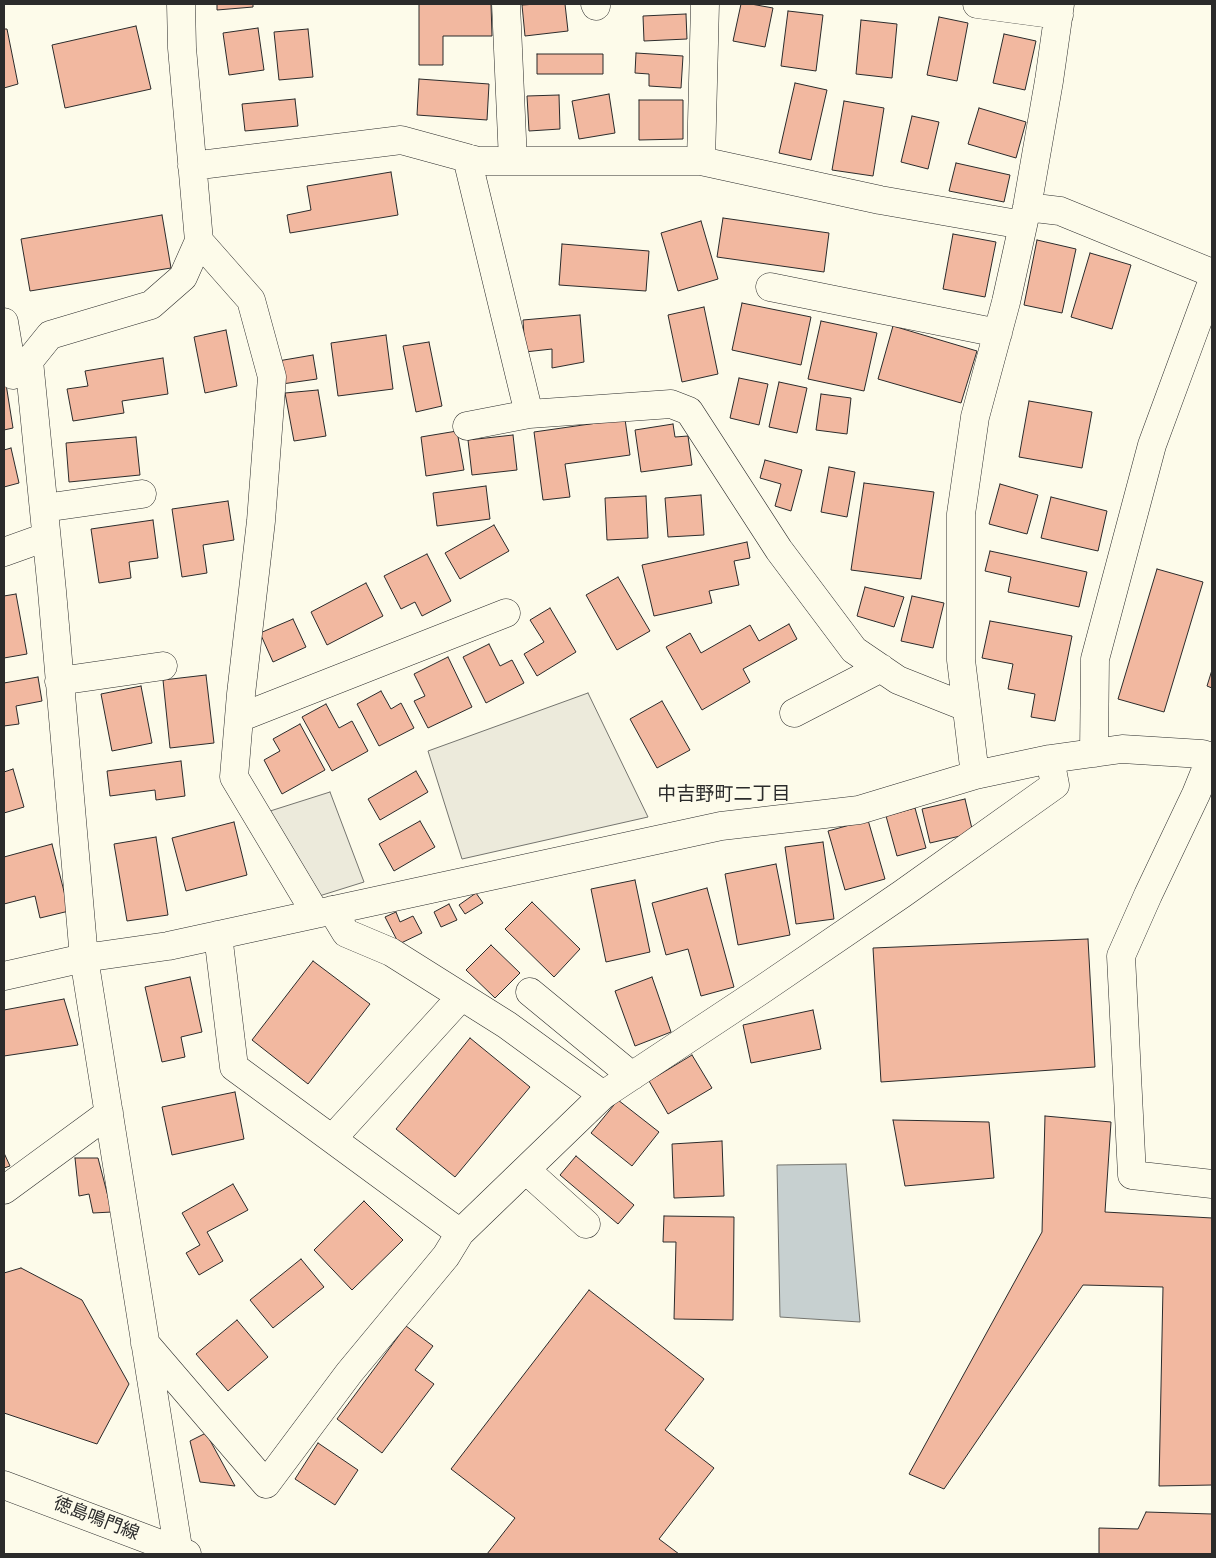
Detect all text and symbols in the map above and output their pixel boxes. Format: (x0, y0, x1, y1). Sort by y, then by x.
district label: 中吉野町二丁目 (658, 784, 790, 806)
street label: 徳島鳴門線 (50, 1493, 142, 1545)

